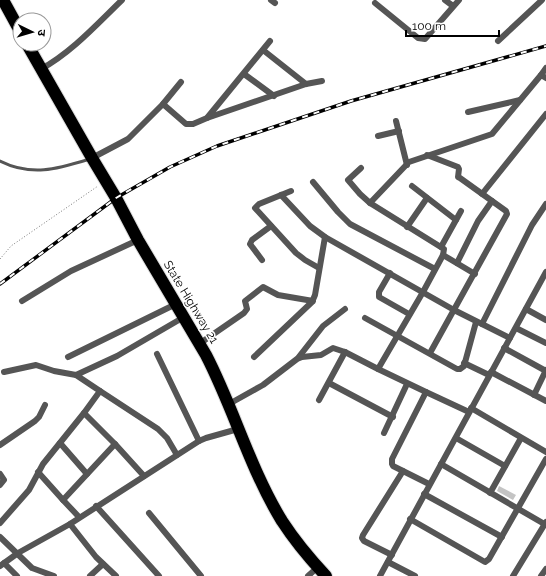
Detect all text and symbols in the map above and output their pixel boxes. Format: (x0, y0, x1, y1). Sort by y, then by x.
north arrow (12, 12, 52, 52)
scale bar (406, 12, 499, 38)
text: 100 m (412, 19, 446, 33)
text: उ (35, 29, 48, 37)
street label: State Highway 21 (161, 258, 221, 346)

